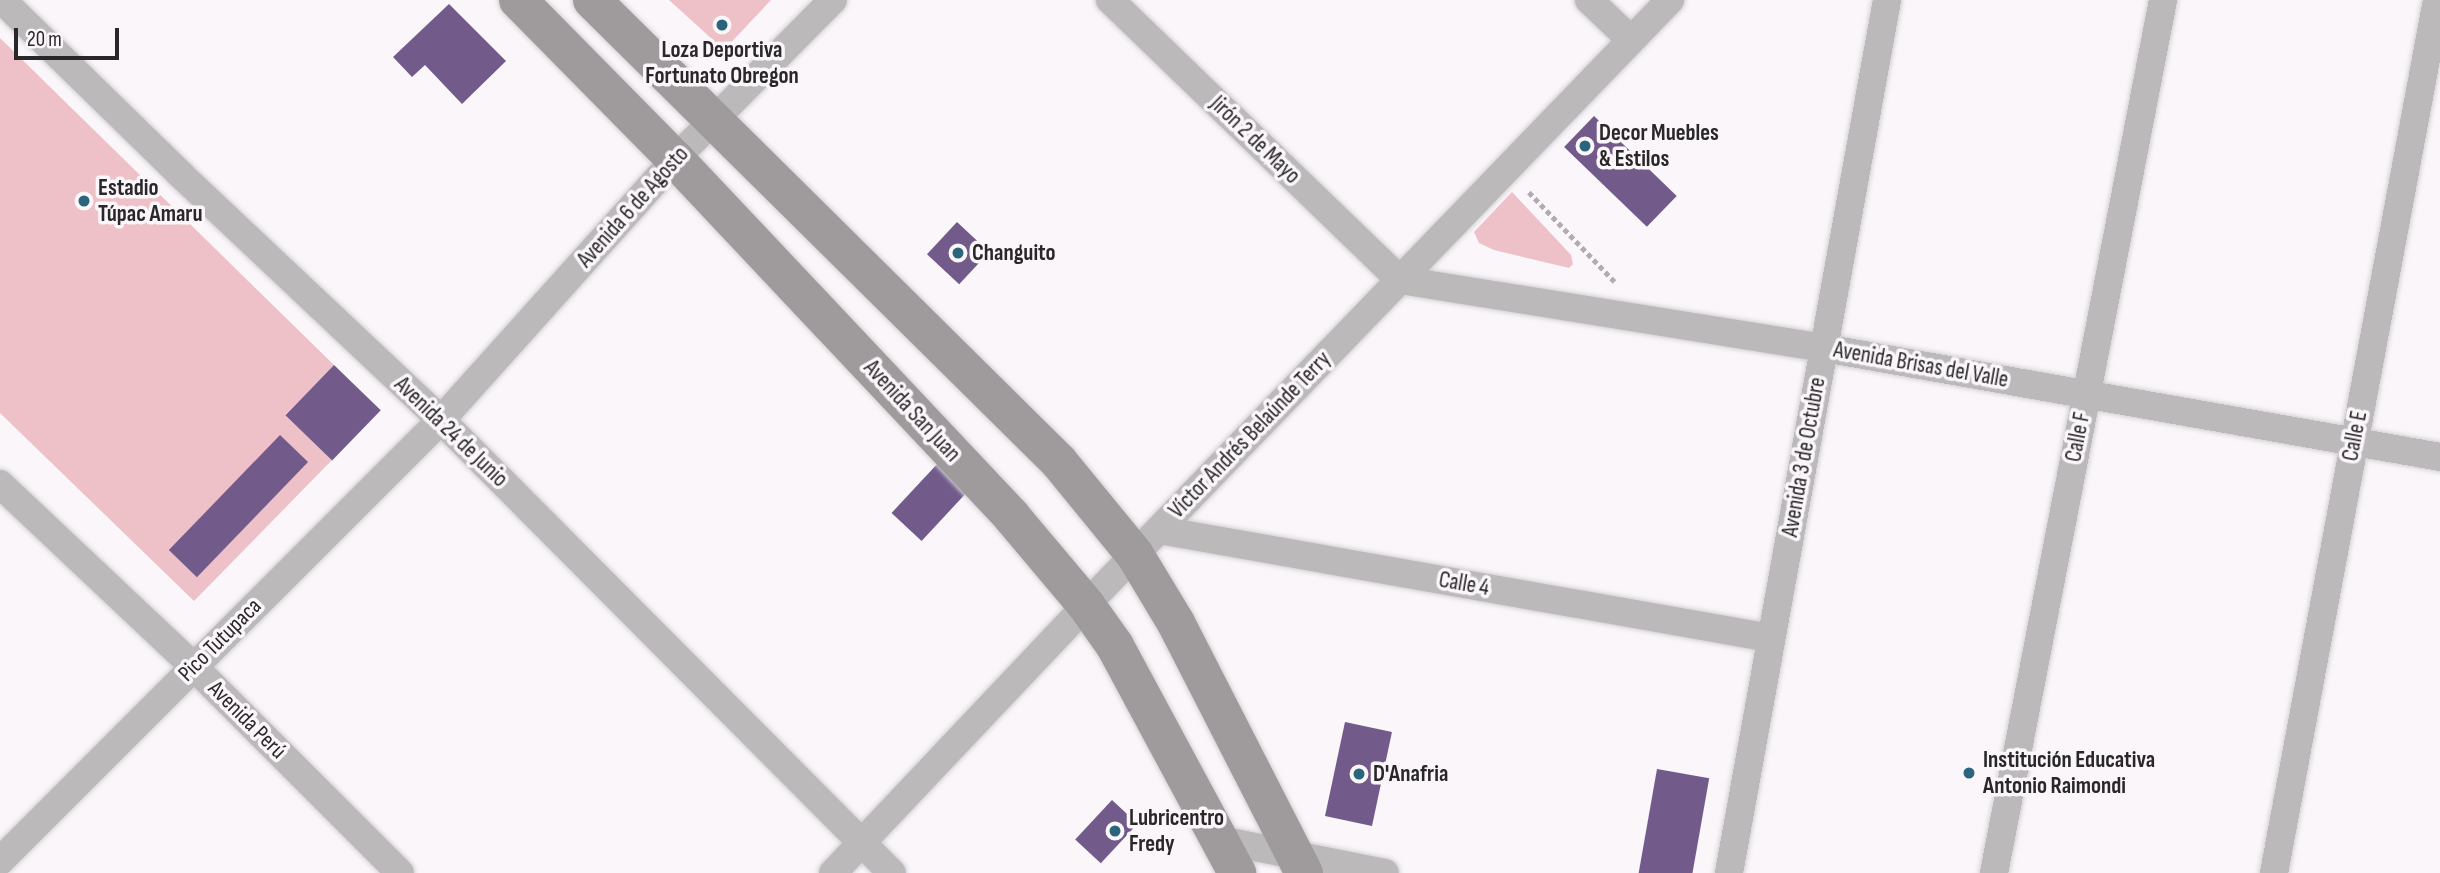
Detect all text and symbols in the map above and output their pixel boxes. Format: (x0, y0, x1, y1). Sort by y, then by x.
scale bar (18, 14, 122, 58)
marker: Loza Deportiva Fortunato Obregon (714, 17, 730, 33)
text: 20 m (27, 27, 62, 52)
place label: Loza Deportiva Fortunato Obregon (645, 36, 799, 90)
street label: Jirón 2 de Mayo (1204, 90, 1306, 190)
place label: Decor Muebles & Estilos (1599, 119, 1719, 173)
marker: Decor Muebles & Estilos (1577, 138, 1593, 154)
street label: Avenida 6 de Agosto (571, 141, 695, 273)
place label: Estadio Túpac Amaru (98, 174, 202, 228)
marker: Estadio Túpac Amaru (76, 193, 92, 209)
place label: Changuito (972, 239, 1056, 267)
marker: Changuito (950, 245, 966, 261)
street label: Avenida Brisas del Valle (1832, 336, 2010, 394)
street label: Víctor Andrés Belaúnde Terry (1163, 346, 1337, 524)
street label: Avenida San Juan (858, 354, 966, 468)
street label: Avenida 24 de Junio (389, 371, 513, 493)
street label: Avenida 3 de Octubre (1776, 375, 1832, 539)
street label: Calle E (2337, 409, 2373, 463)
street label: Calle F (2060, 410, 2096, 464)
street label: Calle 4 (1437, 566, 1491, 602)
street label: Pico Tutupaca (173, 593, 267, 687)
street label: Avenida Perú (202, 675, 292, 765)
place label: Institución Educativa Antonio Raimondi (1983, 746, 2155, 800)
place label: D'Anafria (1373, 760, 1448, 788)
marker: Institución Educativa Antonio Raimondi (1961, 765, 1977, 781)
marker: D'Anafria (1351, 766, 1367, 782)
place label: Lubricentro Fredy (1129, 804, 1224, 858)
marker: Lubricentro Fredy (1107, 823, 1123, 839)

